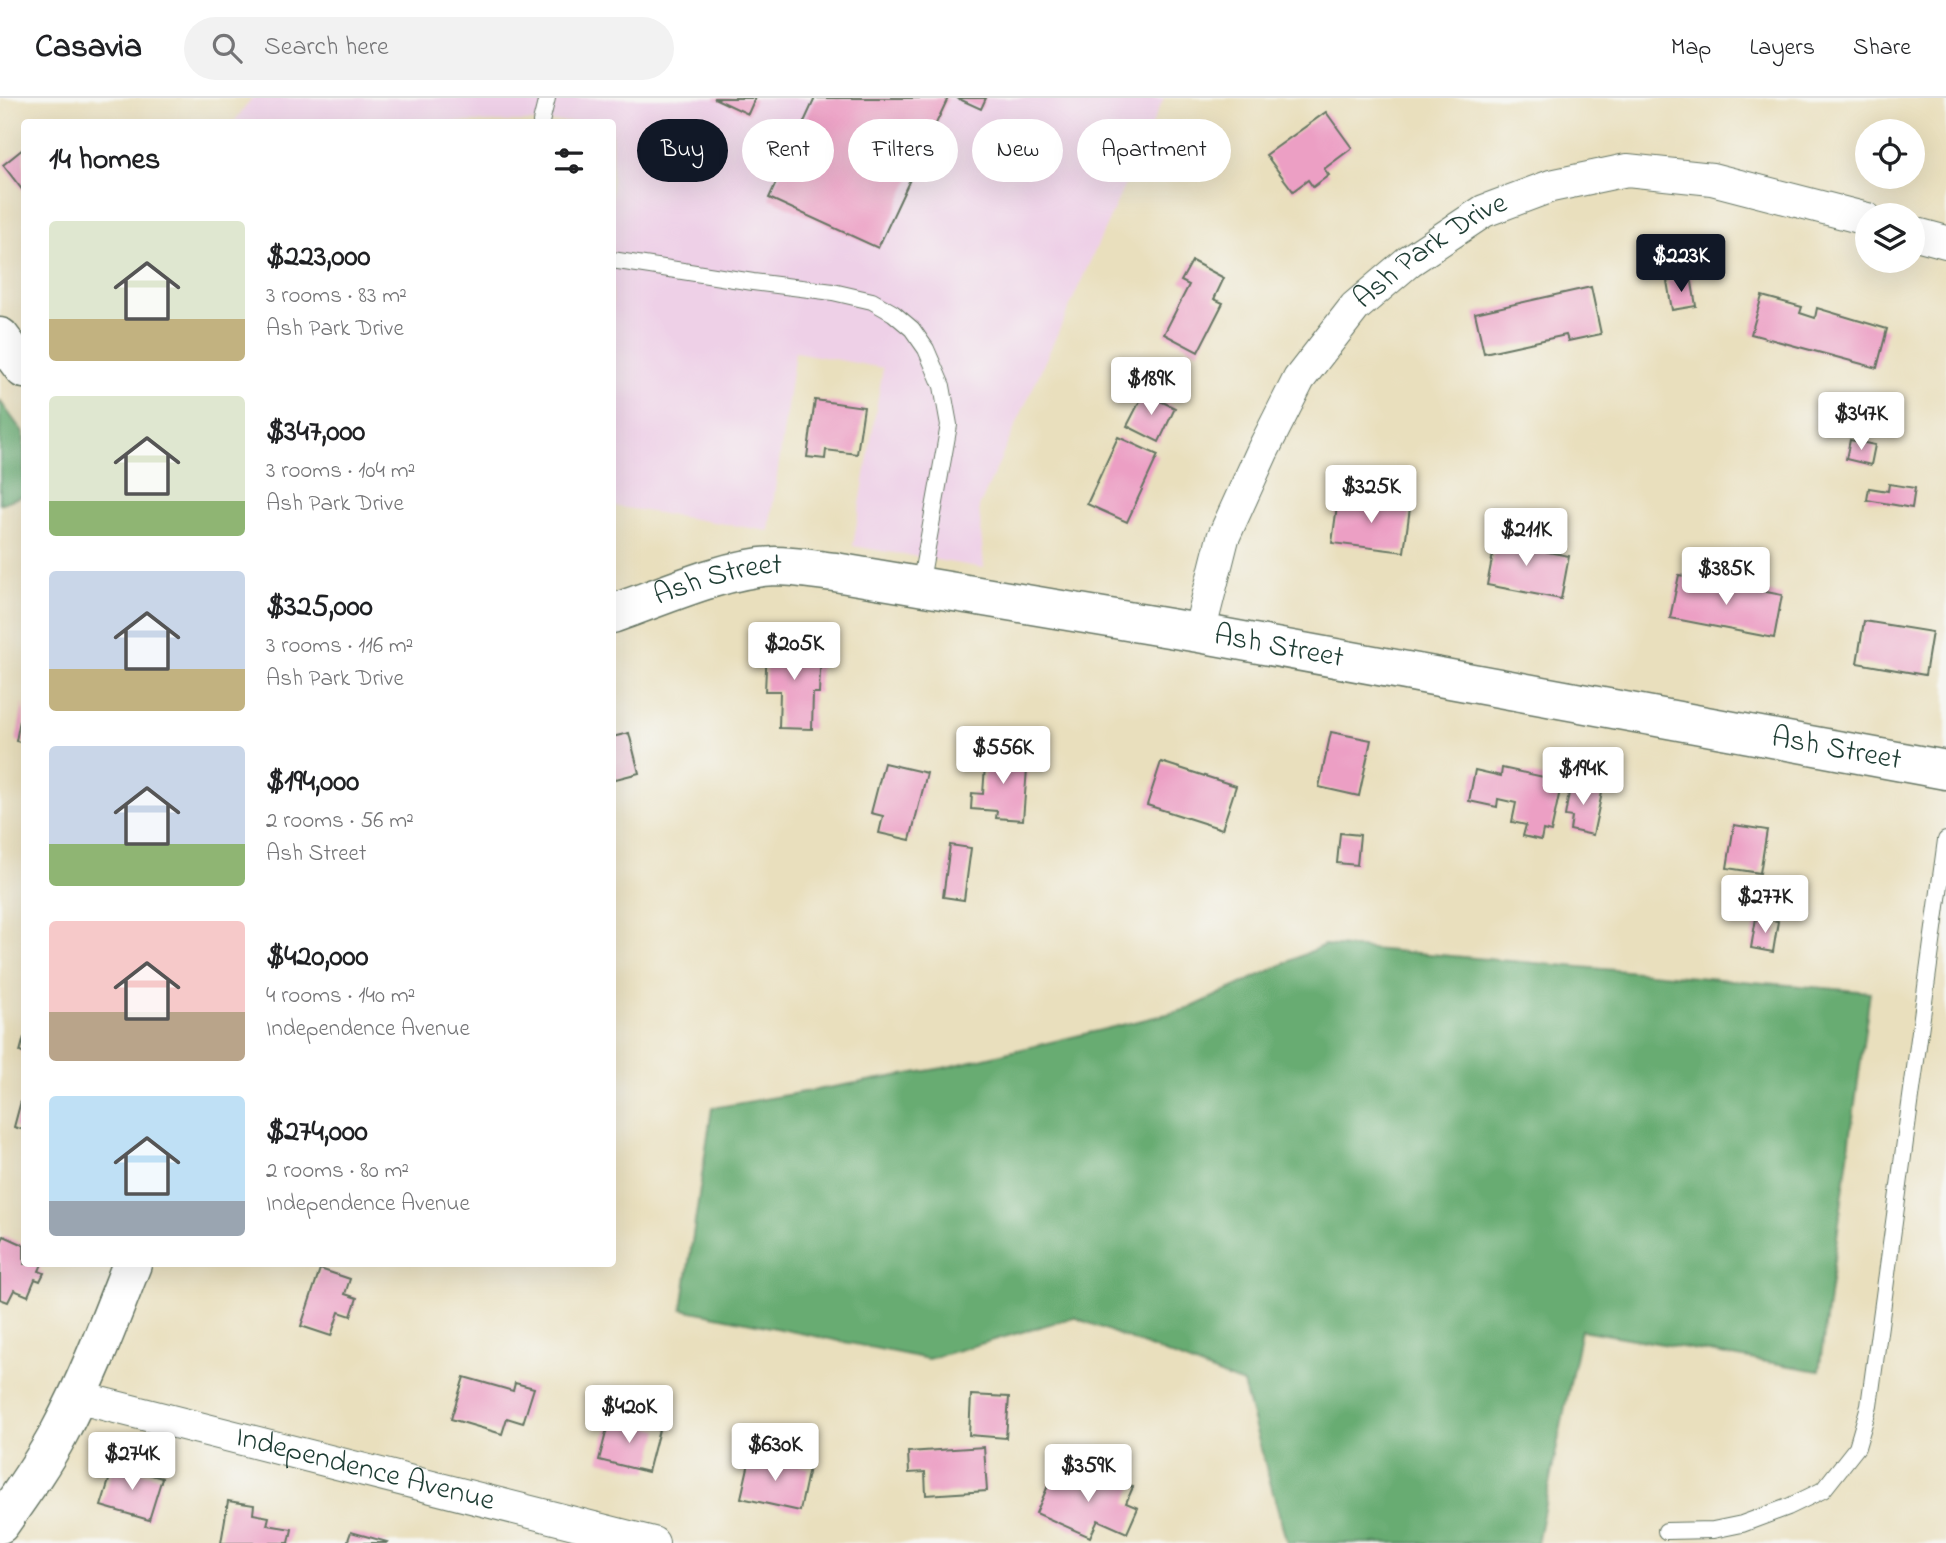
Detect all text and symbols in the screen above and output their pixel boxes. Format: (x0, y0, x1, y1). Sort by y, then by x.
search box (184, 17, 674, 80)
text: Casavia (35, 24, 142, 72)
icon: search (208, 29, 246, 67)
text: Search here (264, 29, 389, 67)
text: Map (1671, 31, 1711, 66)
text: Layers (1749, 31, 1815, 66)
text: Share (1853, 31, 1911, 66)
chip: Buy (637, 119, 728, 182)
chip: Rent (742, 119, 834, 182)
chip: Filters (848, 119, 958, 182)
chip: New (972, 119, 1063, 182)
chip: Apartment (1077, 119, 1231, 182)
map controls (1855, 119, 1925, 273)
button: locate (1855, 119, 1925, 189)
text: 14 homes (49, 139, 160, 183)
icon: filters (550, 142, 588, 180)
street label: Ash Park Drive (1344, 182, 1514, 321)
button: layers (1855, 203, 1925, 273)
pin: $223K (1632, 234, 1730, 294)
text: $223,000 (266, 236, 370, 280)
text: $223K (1652, 240, 1710, 273)
icon: home (105, 249, 189, 333)
text: 3 rooms · 83 m² (266, 280, 407, 313)
text: Ash Park Drive (266, 313, 404, 346)
pin: $189K (1102, 358, 1200, 417)
text: $189K (1127, 363, 1175, 396)
pin: $347K (1812, 392, 1910, 452)
text: $347K (1834, 398, 1888, 431)
text: $347,000 (266, 411, 365, 455)
icon: home (105, 424, 189, 508)
text: 3 rooms · 104 m² (266, 455, 415, 488)
pin: $325K (1322, 466, 1420, 525)
text: $325K (1341, 471, 1401, 504)
text: Ash Park Drive (266, 488, 404, 521)
pin: $211K (1477, 508, 1575, 568)
text: $211K (1500, 514, 1552, 547)
street label: Ash Street (648, 544, 782, 619)
pin: $385K (1677, 547, 1775, 607)
text: $385K (1698, 553, 1754, 586)
text: $325,000 (266, 586, 373, 630)
icon: home (105, 599, 189, 683)
street label: Ash Street (1210, 614, 1347, 681)
pin: $205K (745, 622, 843, 682)
text: $205K (764, 628, 824, 661)
text: 3 rooms · 116 m² (266, 630, 413, 663)
text: Ash Park Drive (266, 663, 404, 696)
street label: Ash Street (1768, 716, 1905, 783)
pin: $556K (954, 726, 1052, 786)
text: $556K (972, 732, 1034, 765)
pin: $194K (1534, 748, 1632, 807)
text: $194K (1559, 753, 1607, 786)
text: $194,000 (266, 761, 359, 805)
icon: home (105, 774, 189, 858)
text: 2 rooms · 56 m² (266, 805, 414, 838)
text: Ash Street (266, 838, 367, 871)
pin: $277K (1716, 876, 1814, 935)
text: $277K (1737, 881, 1793, 914)
text: $420,000 (266, 936, 368, 980)
icon: home (105, 949, 189, 1033)
text: 4 rooms · 140 m² (266, 980, 415, 1013)
text: Independence Avenue (266, 1013, 470, 1046)
text: $274,000 (266, 1111, 368, 1155)
icon: home (105, 1124, 189, 1208)
text: 2 rooms · 80 m² (266, 1155, 409, 1188)
text: Independence Avenue (266, 1188, 470, 1221)
pin: $420K (580, 1386, 678, 1445)
text: $420K (601, 1391, 657, 1424)
street label: Independence Avenue (231, 1416, 500, 1524)
pin: $630K (726, 1424, 824, 1483)
text: $630K (748, 1429, 802, 1462)
pin: $274K (83, 1432, 181, 1492)
text: $274K (104, 1438, 160, 1471)
pin: $359K (1039, 1444, 1137, 1504)
text: $359K (1061, 1450, 1115, 1483)

